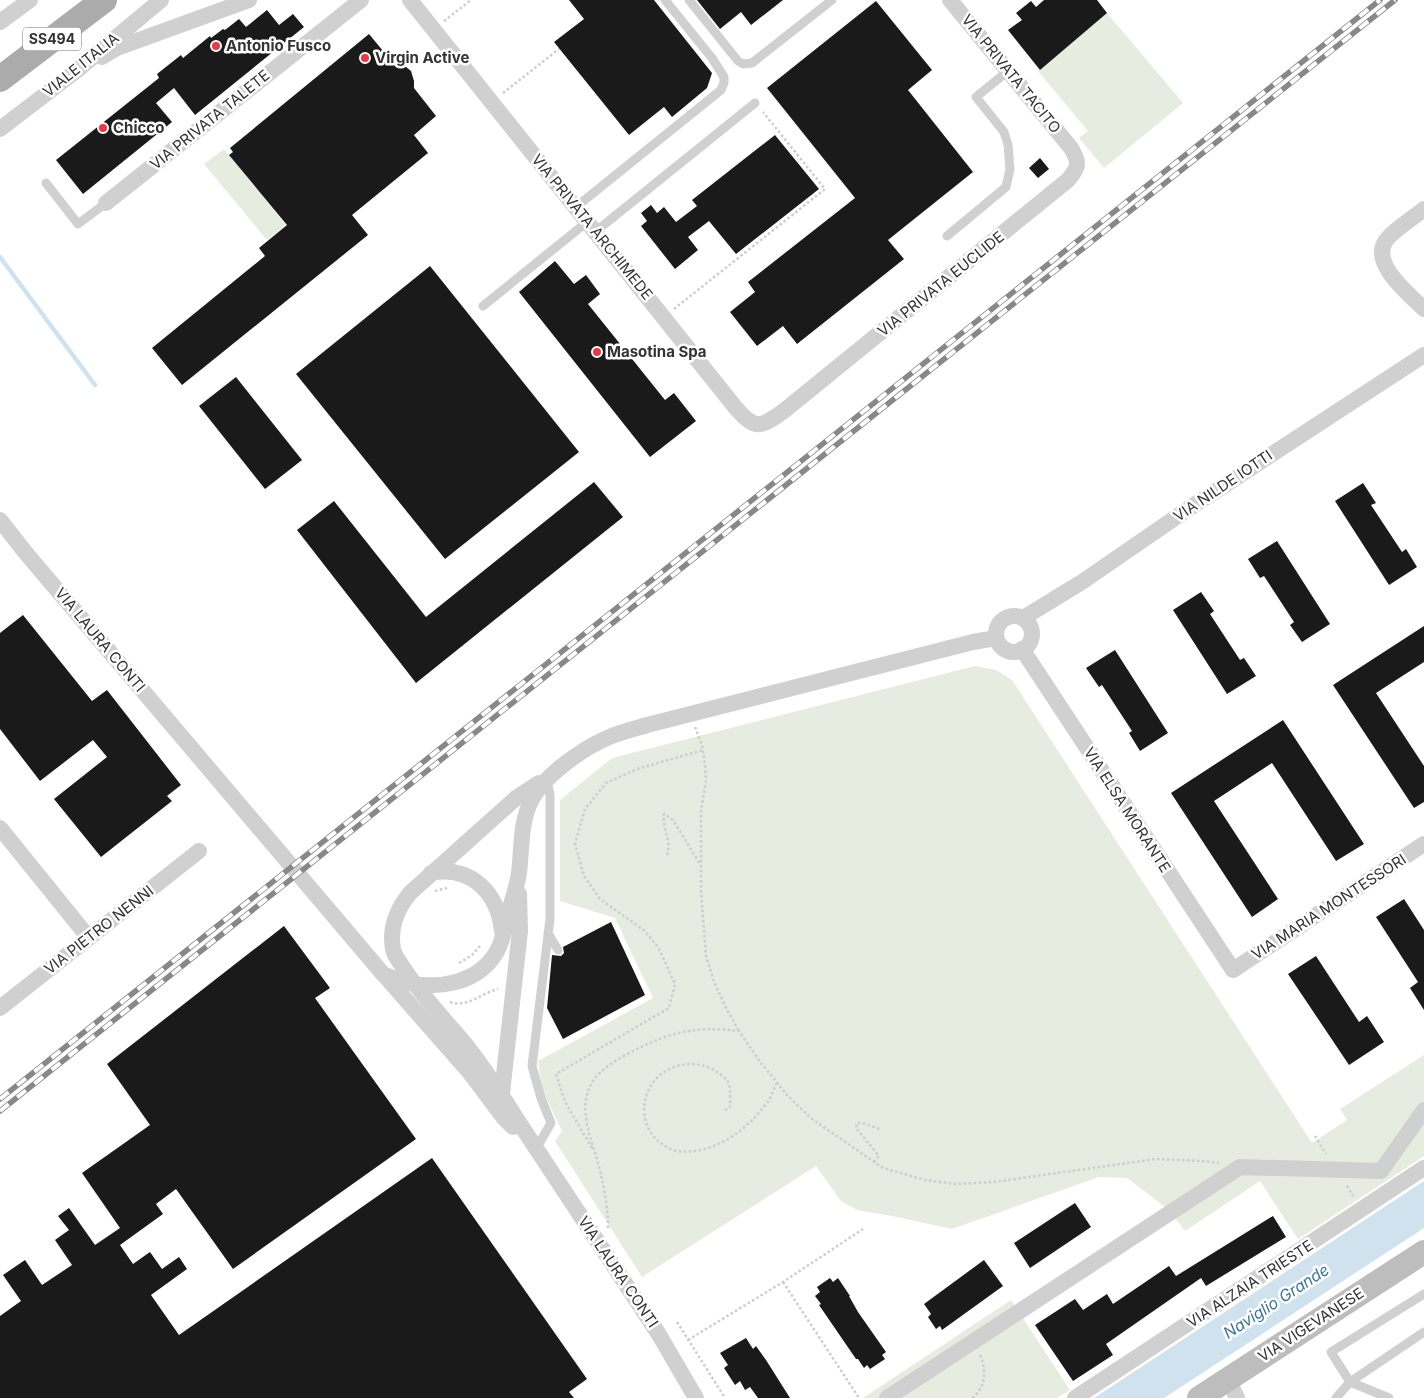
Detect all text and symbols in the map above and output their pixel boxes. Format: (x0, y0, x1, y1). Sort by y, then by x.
street label: VIA PRIVATA TACITO (958, 10, 1065, 137)
road number: SS494 (23, 28, 81, 50)
street label: VIALE ITALIA (39, 28, 122, 101)
place label: Antonio Fusco (226, 36, 331, 55)
marker: Antonio Fusco (210, 40, 222, 52)
place label: Virgin Active (375, 48, 469, 67)
marker: Virgin Active (359, 52, 371, 64)
street label: VIA PRIVATA TALETE (146, 65, 273, 174)
place label: Chicco (113, 118, 164, 137)
marker: Chicco (97, 122, 109, 134)
street label: VIA PRIVATA ARCHIMEDE (528, 150, 657, 303)
street label: VIA PRIVATA EUCLIDE (874, 227, 1008, 340)
place label: Masotina Spa (607, 342, 707, 361)
marker: Masotina Spa (591, 346, 603, 358)
street label: VIA NILDE IOTTI (1170, 445, 1276, 526)
street label: VIA LAURA CONTI (51, 584, 150, 696)
street label: VIA ELSA MORANTE (1080, 743, 1175, 876)
street label: VIA MARIA MONTESSORI (1248, 849, 1410, 964)
street label: VIA PIETRO NENNI (40, 881, 157, 978)
street label: VIA LAURA CONTI (574, 1212, 663, 1331)
street label: VIA ALZAIA TRIESTE (1183, 1236, 1316, 1332)
water label: Naviglio Grande (1219, 1259, 1333, 1343)
street label: VIA VIGEVANESE (1254, 1283, 1367, 1366)

